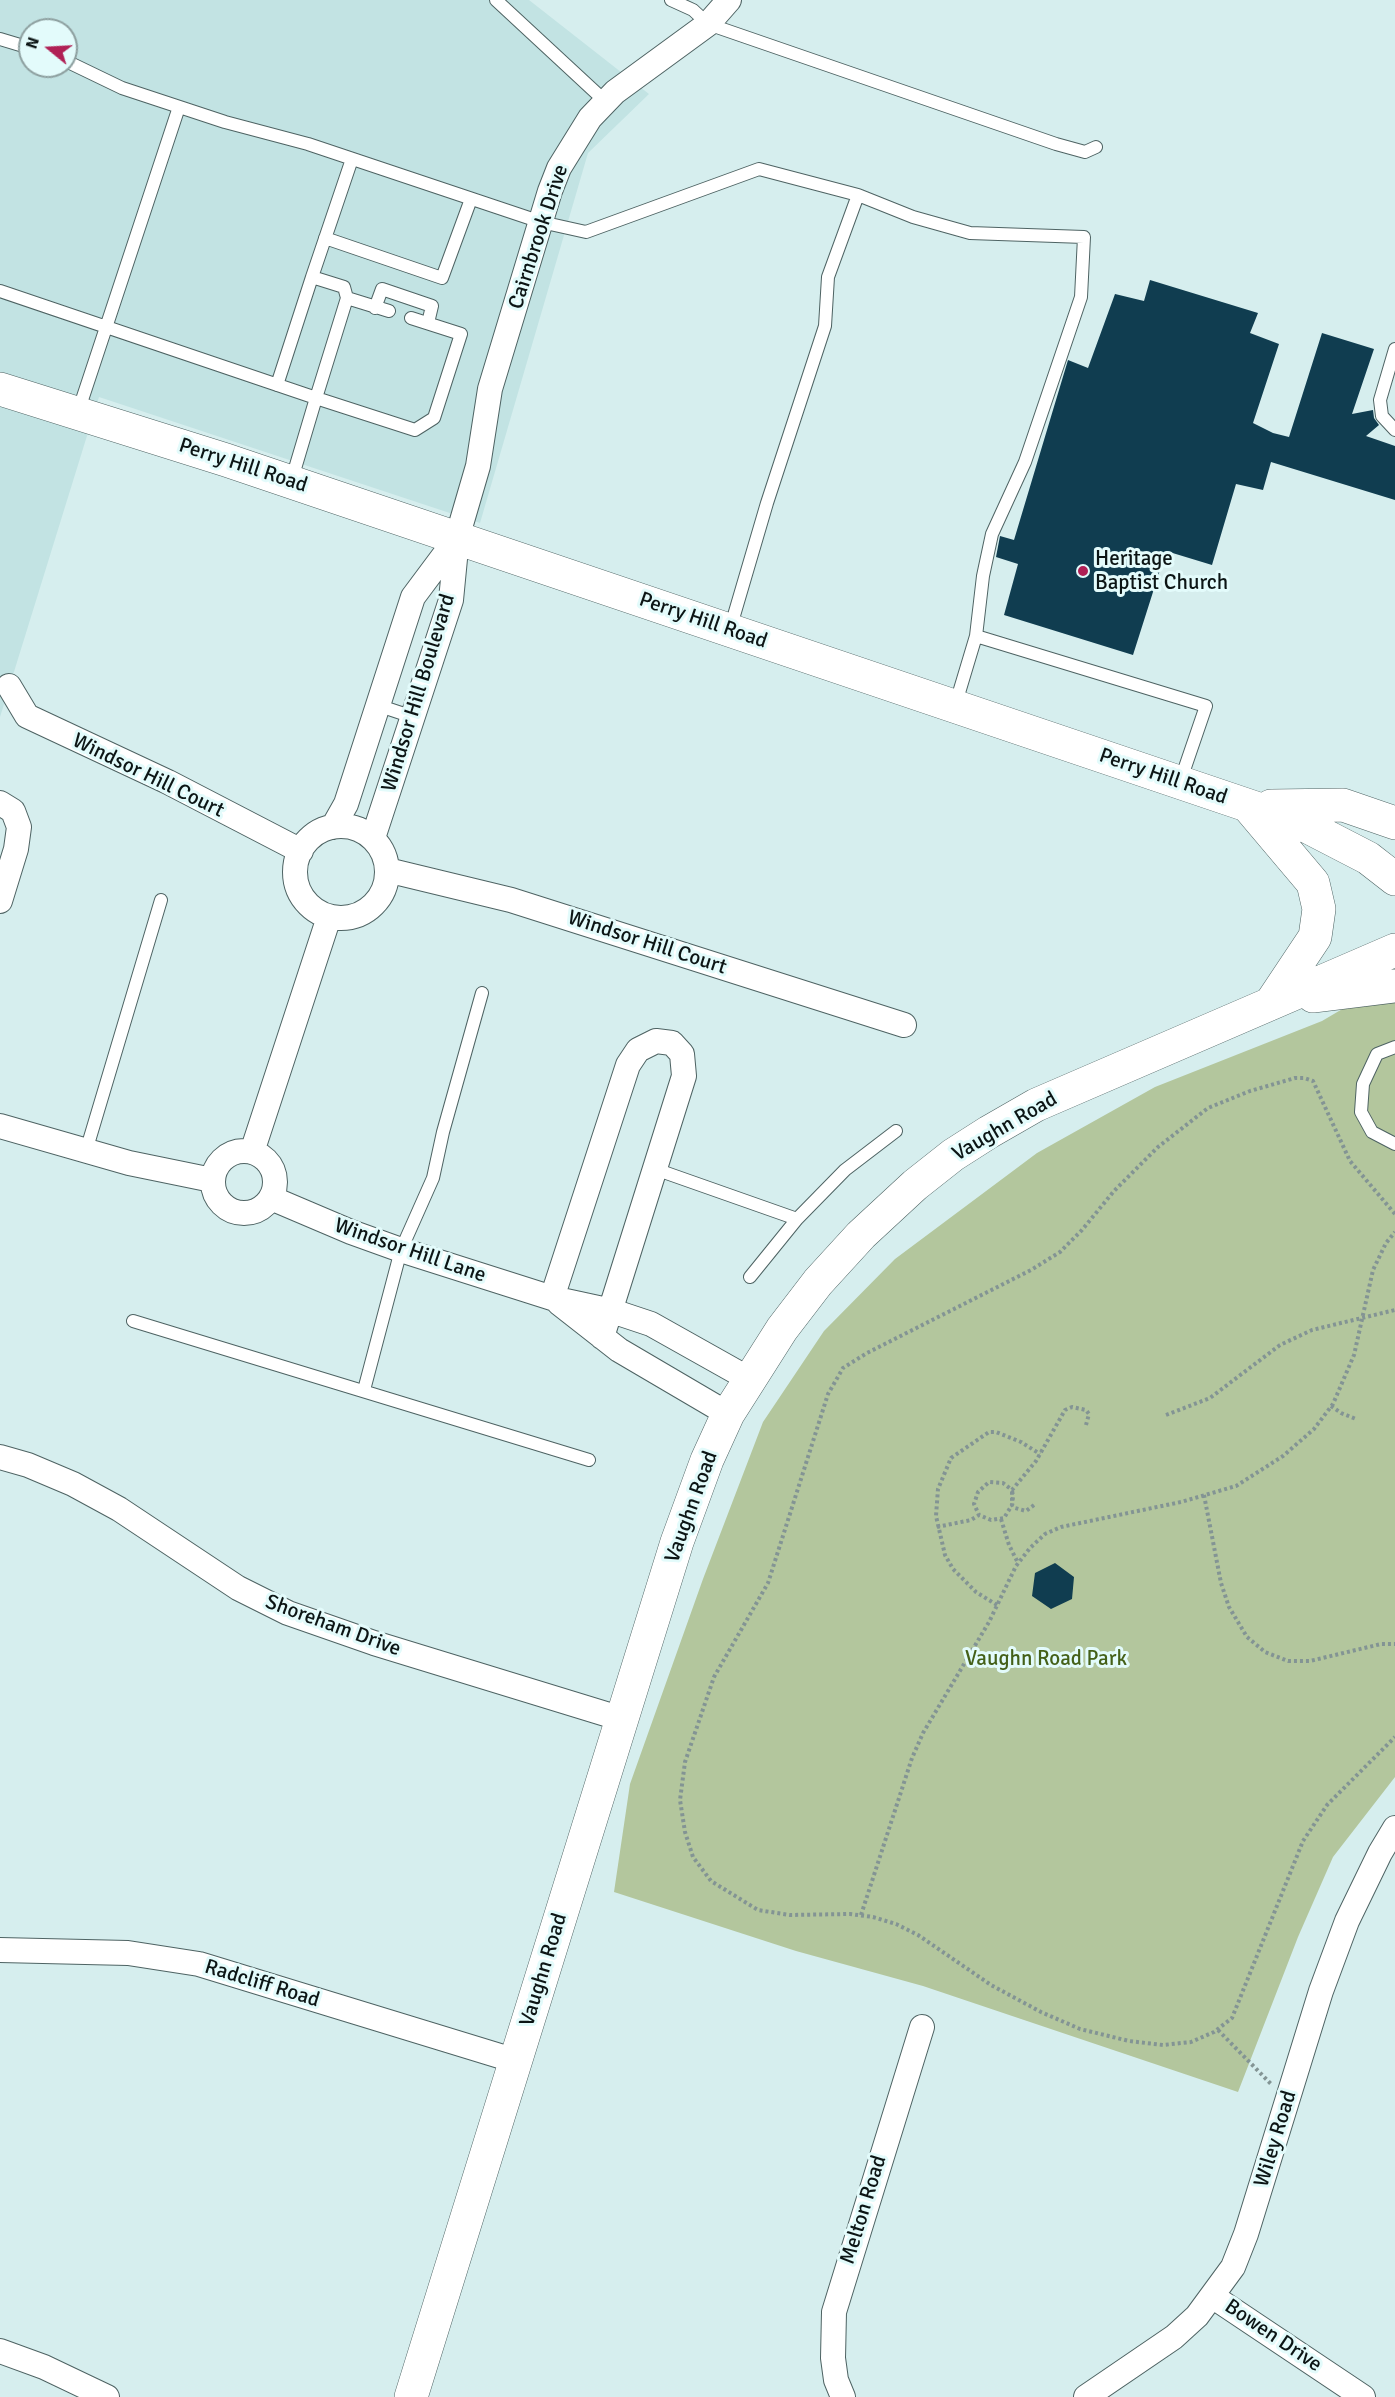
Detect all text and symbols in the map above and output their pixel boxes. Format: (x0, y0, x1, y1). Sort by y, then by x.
north arrow (18, 18, 78, 78)
text: N (22, 35, 44, 51)
street label: Cairnbrook Drive (504, 162, 574, 312)
street label: Perry Hill Road (175, 433, 311, 499)
place label: Heritage Baptist Church (1095, 546, 1228, 596)
marker: Heritage Baptist Church (1076, 564, 1090, 578)
street label: Perry Hill Road (636, 587, 770, 655)
street label: Windsor Hill Boulevard (377, 591, 461, 795)
street label: Windsor Hill Court (68, 728, 228, 824)
street label: Perry Hill Road (1096, 743, 1230, 811)
street label: Windsor Hill Court (564, 905, 730, 981)
street label: Vaughn Road (948, 1087, 1062, 1167)
street label: Windsor Hill Lane (331, 1213, 489, 1289)
street label: Vaughn Road (660, 1448, 724, 1566)
street label: Shoreham Drive (262, 1590, 404, 1662)
park label: Vaughn Road Park (965, 1646, 1127, 1672)
street label: Vaughn Road (515, 1910, 573, 2030)
street label: Radcliff Road (202, 1955, 322, 2013)
street label: Wiley Road (1249, 2088, 1303, 2190)
street label: Melton Road (836, 2153, 892, 2267)
street label: Bowen Drive (1220, 2294, 1326, 2378)

